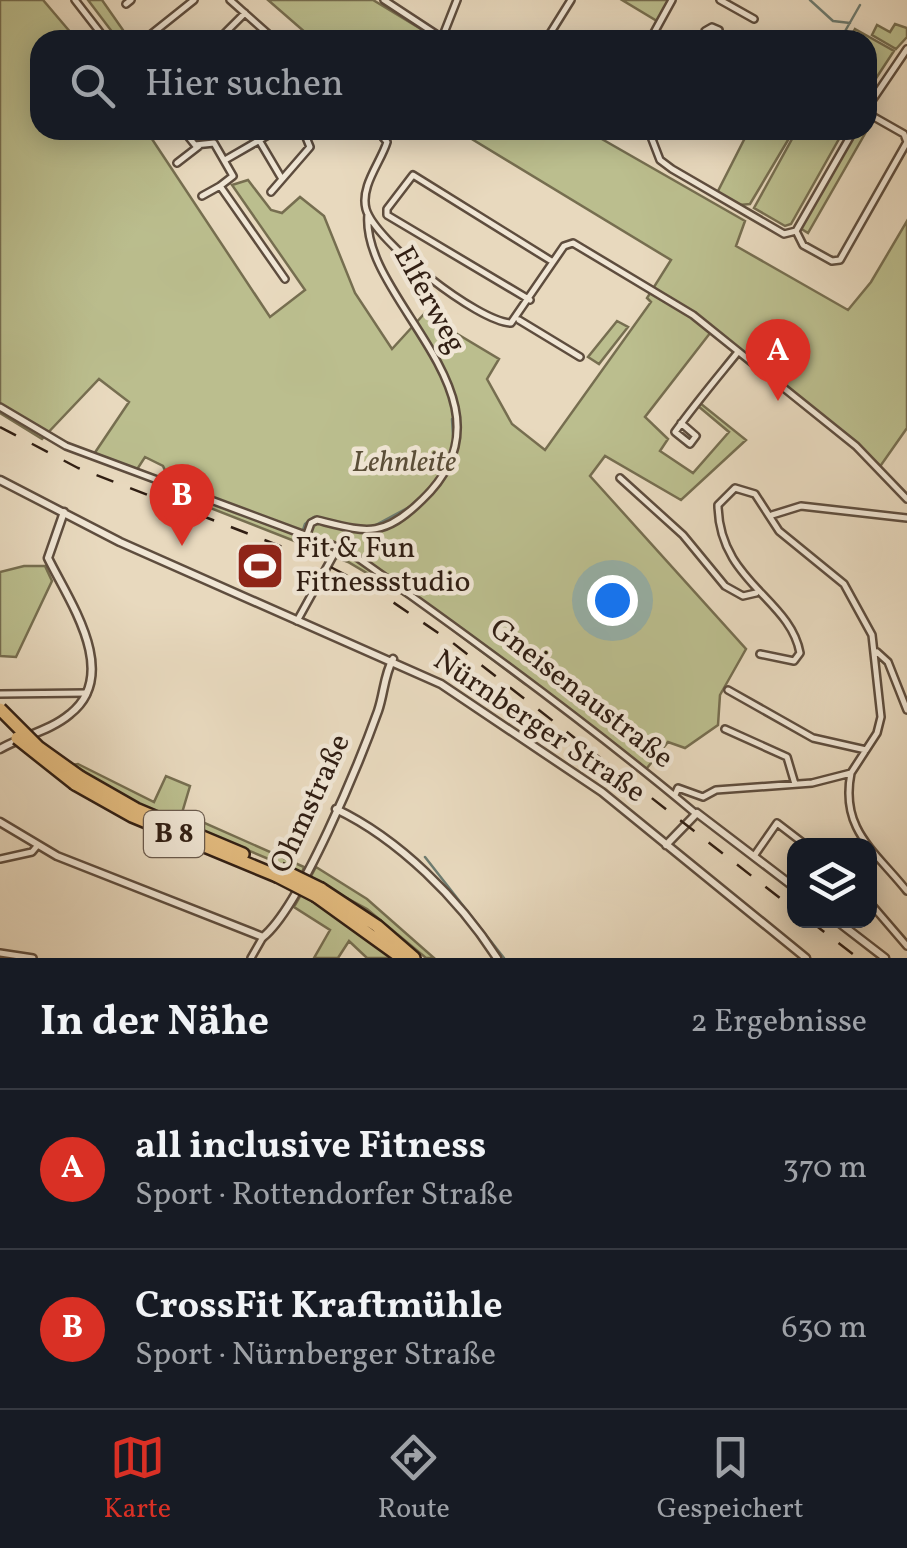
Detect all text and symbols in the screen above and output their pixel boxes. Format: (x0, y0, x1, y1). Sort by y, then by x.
search box (30, 30, 877, 140)
icon: search (65, 58, 120, 113)
text: Hier suchen (145, 59, 344, 112)
street label: Elferweg (382, 239, 476, 361)
pin: A (746, 318, 810, 401)
park label: Lehnleite (352, 442, 456, 484)
pin: B (150, 464, 214, 546)
place label: Fit & Fun Fitnessstudio (295, 528, 471, 604)
sports icon: Fit & Fun Fitnessstudio (234, 540, 286, 592)
your location (587, 575, 638, 626)
street label: Gneisenaustraße (480, 609, 682, 779)
street label: Nürnberger Straße (425, 640, 653, 814)
street label: Ohmstraße (260, 727, 362, 881)
road number: B 8 (144, 811, 204, 857)
map controls (787, 838, 877, 928)
button: layers (787, 838, 877, 928)
text: In der Nähe (40, 994, 269, 1053)
text: 2 Ergebnisse (690, 1001, 867, 1045)
text: all inclusive Fitness (135, 1121, 486, 1174)
text: A (61, 1147, 84, 1191)
text: 370 m (782, 1147, 867, 1191)
text: Sport · Rottendorfer Straße (135, 1174, 513, 1218)
text: CrossFit Kraftmühle (135, 1281, 503, 1334)
text: B (62, 1307, 83, 1351)
text: 630 m (781, 1307, 867, 1351)
text: Sport · Nürnberger Straße (135, 1334, 496, 1378)
tab: Karte (103, 1430, 171, 1529)
tab: Route (378, 1430, 450, 1529)
tab: Gespeichert (657, 1430, 804, 1529)

